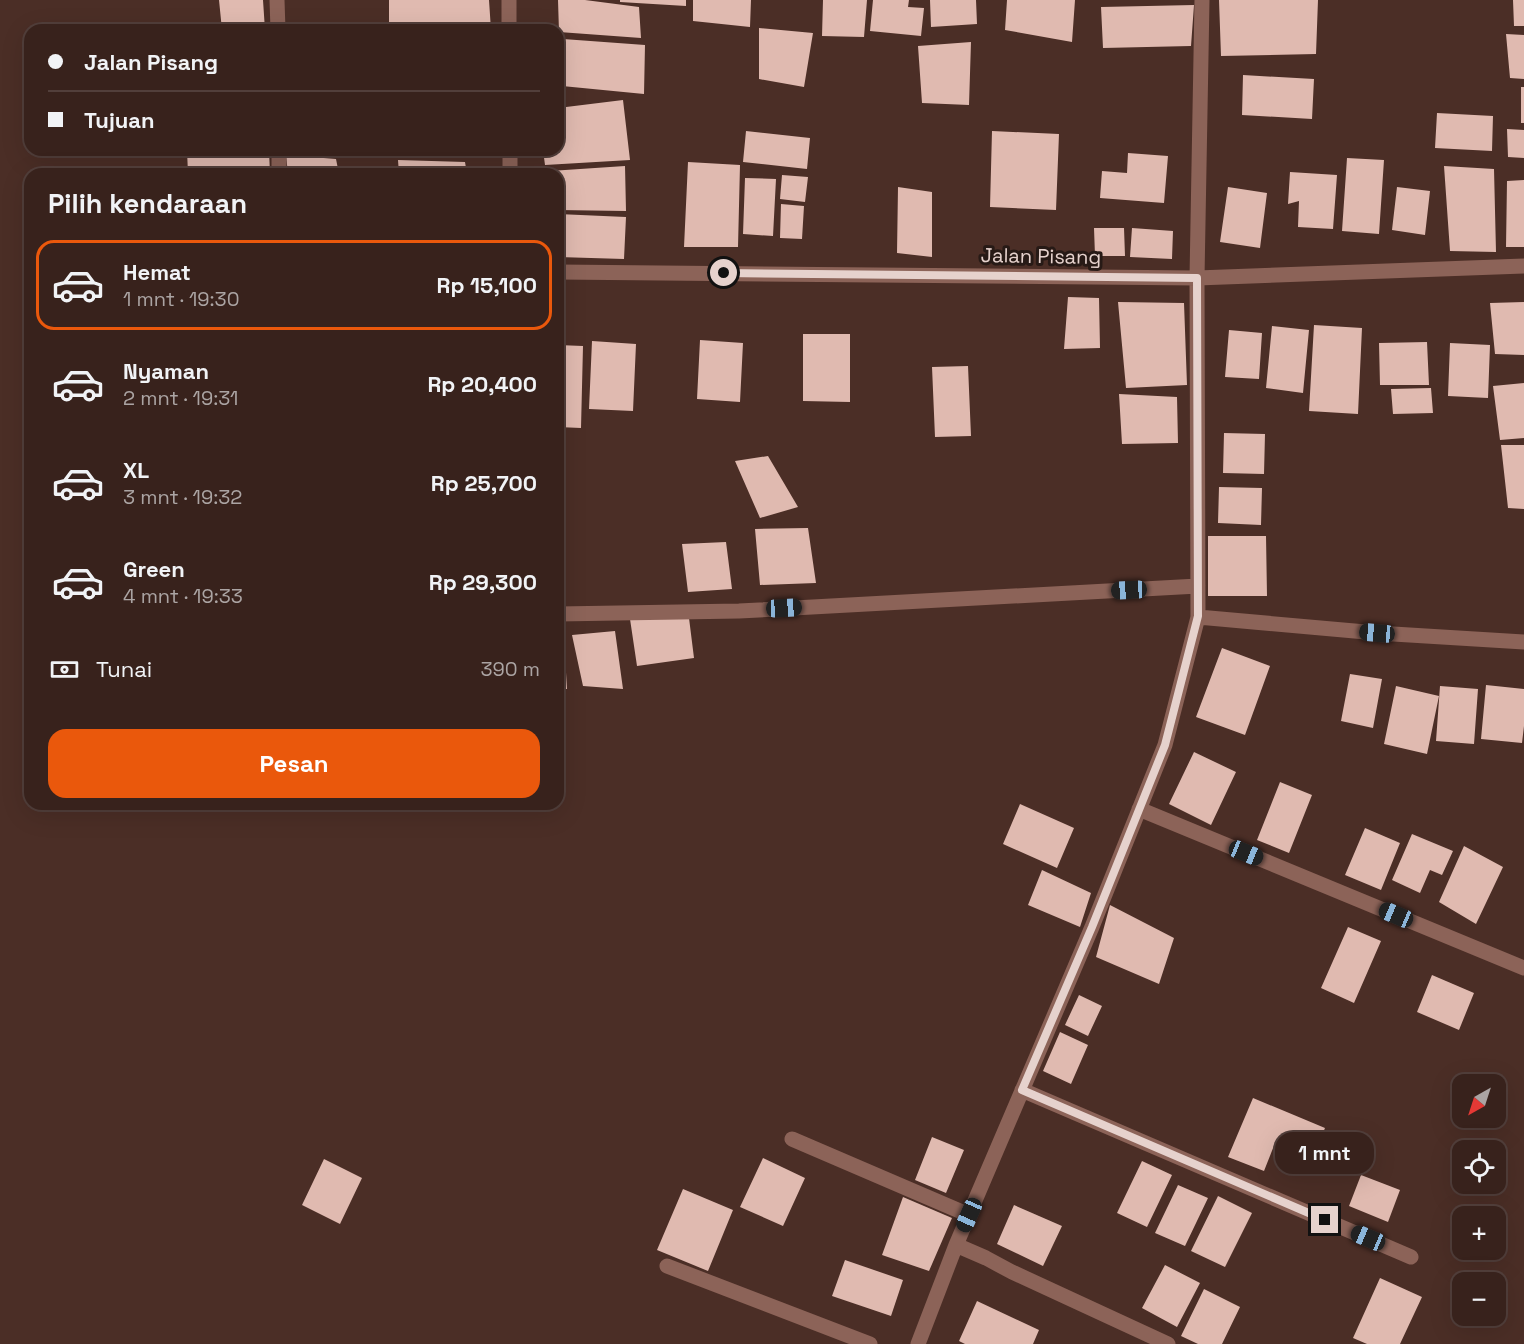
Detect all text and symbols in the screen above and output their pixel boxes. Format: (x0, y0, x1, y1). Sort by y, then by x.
text: Jalan Pisang (84, 48, 218, 76)
text: Tujuan (84, 106, 155, 134)
text: Pilih kendaraan (48, 186, 247, 221)
street label: Jalan Pisang (980, 242, 1102, 270)
icon: car (51, 258, 105, 312)
text: Hemat (123, 258, 191, 286)
route start (710, 259, 737, 286)
text: Rp 15,100 (437, 271, 537, 299)
text: 1 mnt · 19:30 (123, 286, 239, 312)
icon: car (51, 357, 105, 411)
text: Nyaman (123, 357, 209, 385)
text: Rp 20,400 (427, 370, 537, 398)
text: 2 mnt · 19:31 (123, 385, 238, 411)
icon: car (51, 456, 105, 510)
text: XL (123, 456, 149, 484)
text: Rp 25,700 (431, 469, 537, 497)
text: 3 mnt · 19:32 (123, 484, 242, 510)
icon: car (51, 555, 105, 609)
text: Green (123, 555, 185, 583)
text: Rp 29,300 (429, 568, 537, 596)
car (1111, 580, 1147, 600)
text: 4 mnt · 19:33 (123, 583, 243, 609)
car (766, 598, 802, 618)
car (1358, 622, 1396, 644)
icon: cash (48, 653, 81, 686)
text: Tunai (96, 655, 152, 683)
text: 390 m (481, 656, 540, 682)
button: Pesan (48, 729, 540, 798)
car (1226, 838, 1266, 868)
car (1376, 900, 1416, 930)
north arrow (1452, 1074, 1506, 1128)
map controls (1452, 1074, 1506, 1326)
callout: 1 mnt (1276, 1133, 1374, 1175)
text: 1 mnt (1298, 1140, 1351, 1166)
button: locate (1452, 1140, 1506, 1194)
car (953, 1195, 985, 1235)
route end (1311, 1206, 1338, 1233)
button: + (1452, 1206, 1506, 1260)
car (1348, 1223, 1388, 1253)
button: − (1452, 1272, 1506, 1326)

